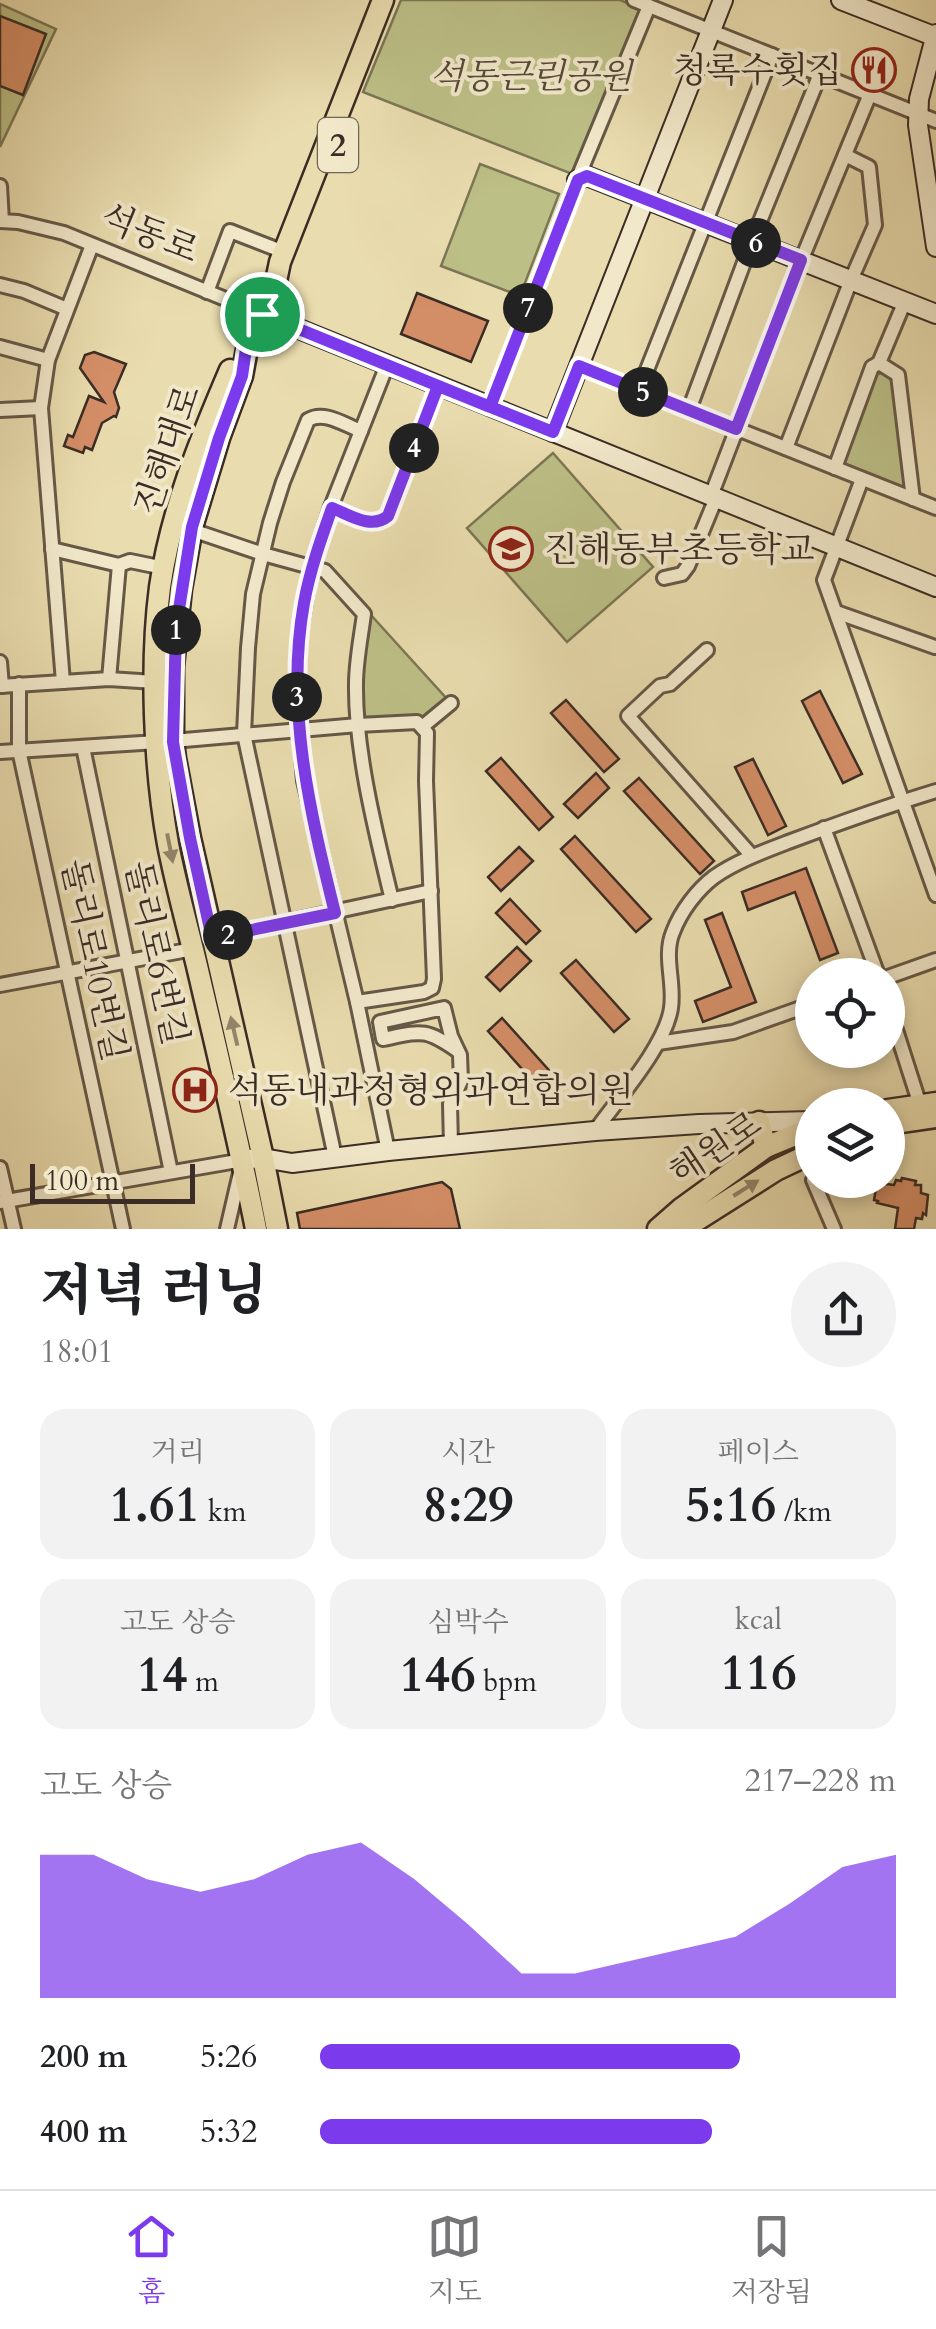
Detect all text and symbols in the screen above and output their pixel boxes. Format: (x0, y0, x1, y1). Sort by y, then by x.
place label: 청록수횟집 (673, 47, 842, 95)
restaurant icon: 청록수횟집 (851, 47, 897, 93)
park label: 석동근린공원 (430, 53, 635, 101)
road number: 2 (318, 118, 358, 172)
street label: 석동로 (94, 193, 206, 275)
pin: 6 (731, 218, 781, 268)
text: 6 (749, 224, 763, 262)
pin (220, 272, 305, 357)
pin: 7 (503, 283, 553, 333)
icon: arrive (235, 287, 290, 342)
text: 7 (521, 289, 535, 327)
pin: 5 (618, 367, 668, 417)
text: 5 (636, 373, 650, 411)
street label: 진해대로 (123, 379, 213, 522)
pin: 4 (389, 423, 439, 473)
text: 4 (407, 429, 421, 467)
school or university icon: 진해동부초등학교 (488, 526, 534, 572)
place label: 진해동부초등학교 (544, 526, 814, 574)
pin: 1 (151, 605, 201, 655)
text: 1 (169, 611, 183, 649)
pin: 3 (272, 672, 322, 722)
text: 3 (290, 678, 304, 716)
one-way arrow (163, 833, 178, 864)
street label: 돌리로10번길 (49, 855, 139, 1065)
street label: 돌리로6번길 (113, 857, 199, 1050)
pin: 2 (203, 910, 253, 960)
text: 2 (221, 916, 235, 954)
map controls (795, 958, 905, 1198)
button: locate (795, 958, 905, 1068)
one-way arrow (226, 1015, 241, 1046)
hospital icon: 석동내과정형외과연합의원 (172, 1067, 218, 1113)
place label: 석동내과정형외과연합의원 (228, 1067, 634, 1115)
button: layers (795, 1088, 905, 1198)
street label: 해원로 (660, 1101, 771, 1197)
scale bar (30, 1159, 195, 1204)
text: 100 m (45, 1162, 119, 1200)
one-way arrow (733, 1179, 760, 1198)
text: 저녁 러닝 (40, 1255, 267, 1329)
button: share (791, 1262, 896, 1367)
text: 18:01 (40, 1330, 114, 1374)
text: 거리 (151, 1433, 205, 1471)
text: 시간 (441, 1433, 495, 1471)
text: 페이스 (718, 1433, 799, 1471)
text: 1.61 (109, 1471, 200, 1539)
text: 8:29 (422, 1471, 514, 1539)
text: 5:16 (685, 1471, 776, 1539)
text: km (200, 1493, 246, 1531)
text: /km (776, 1493, 832, 1531)
text: kcal (735, 1601, 782, 1639)
text: 고도 상승 (120, 1603, 236, 1641)
text: 심박수 (427, 1603, 509, 1641)
text: 116 (720, 1639, 797, 1707)
text: 14 (136, 1641, 188, 1709)
text: 146 (399, 1641, 476, 1709)
text: m (188, 1663, 219, 1701)
text: bpm (476, 1663, 537, 1701)
text: 217–228 m (744, 1759, 896, 1803)
text: 고도 상승 (40, 1764, 172, 1808)
text: 200 m (40, 2035, 127, 2079)
text: 5:26 (200, 2035, 257, 2079)
text: 400 m (40, 2110, 127, 2154)
text: 5:32 (200, 2110, 257, 2154)
tab: 홈 (124, 2209, 179, 2311)
tab: 지도 (427, 2209, 482, 2311)
tab: 저장됨 (731, 2209, 812, 2311)

